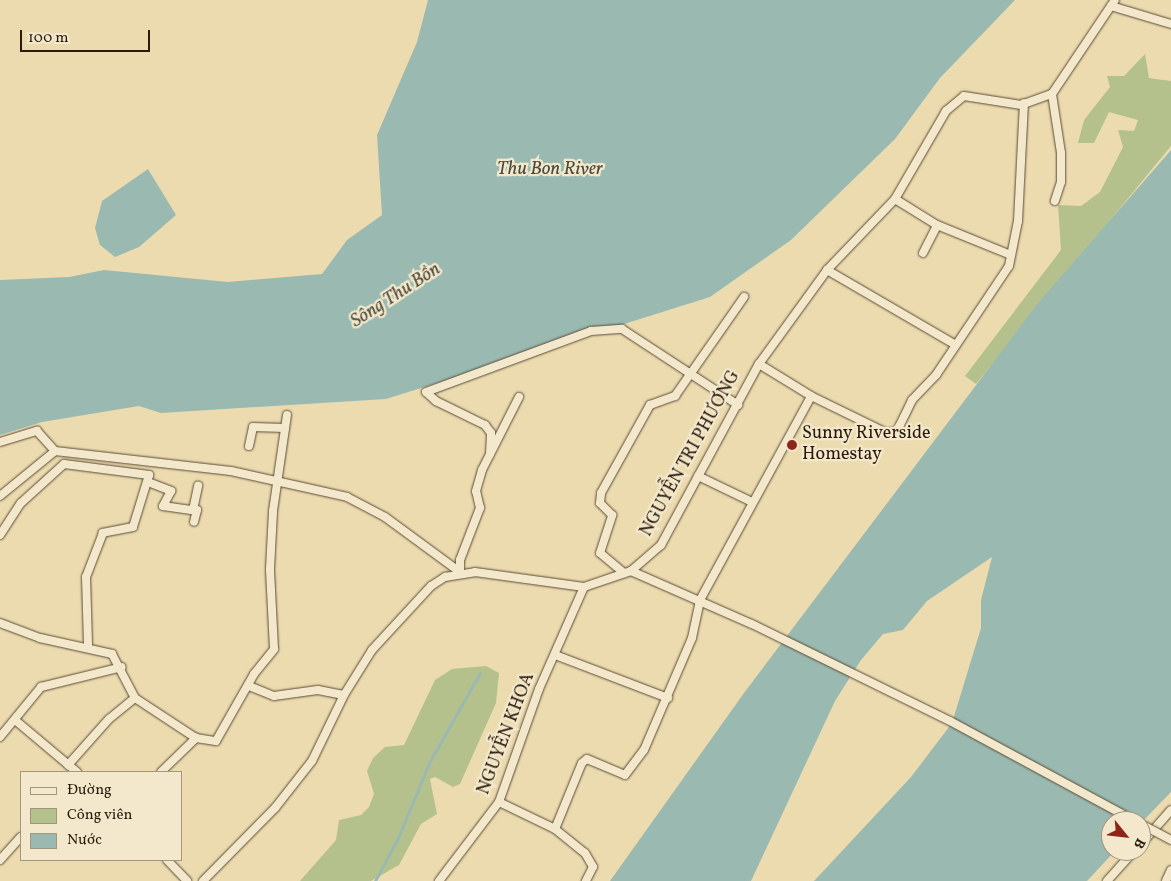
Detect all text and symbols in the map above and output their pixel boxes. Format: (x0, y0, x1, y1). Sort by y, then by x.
scale bar (22, 20, 152, 52)
text: 100 m (28, 28, 68, 49)
water label: Thu Bon River (497, 159, 603, 181)
water label: Sông Thu Bồn (347, 259, 445, 333)
street label: NGUYỄN TRI PHƯƠNG (636, 367, 746, 541)
place label: Sunny Riverside Homestay (802, 424, 931, 466)
marker: Sunny Riverside Homestay (786, 439, 798, 451)
street label: NGUYỄN KHOA (474, 670, 540, 798)
legend (20, 771, 182, 861)
text: Đường (67, 780, 112, 801)
text: Công viên (67, 805, 132, 826)
north arrow (1101, 811, 1151, 861)
text: Nước (67, 830, 102, 851)
text: B (1128, 834, 1149, 852)

